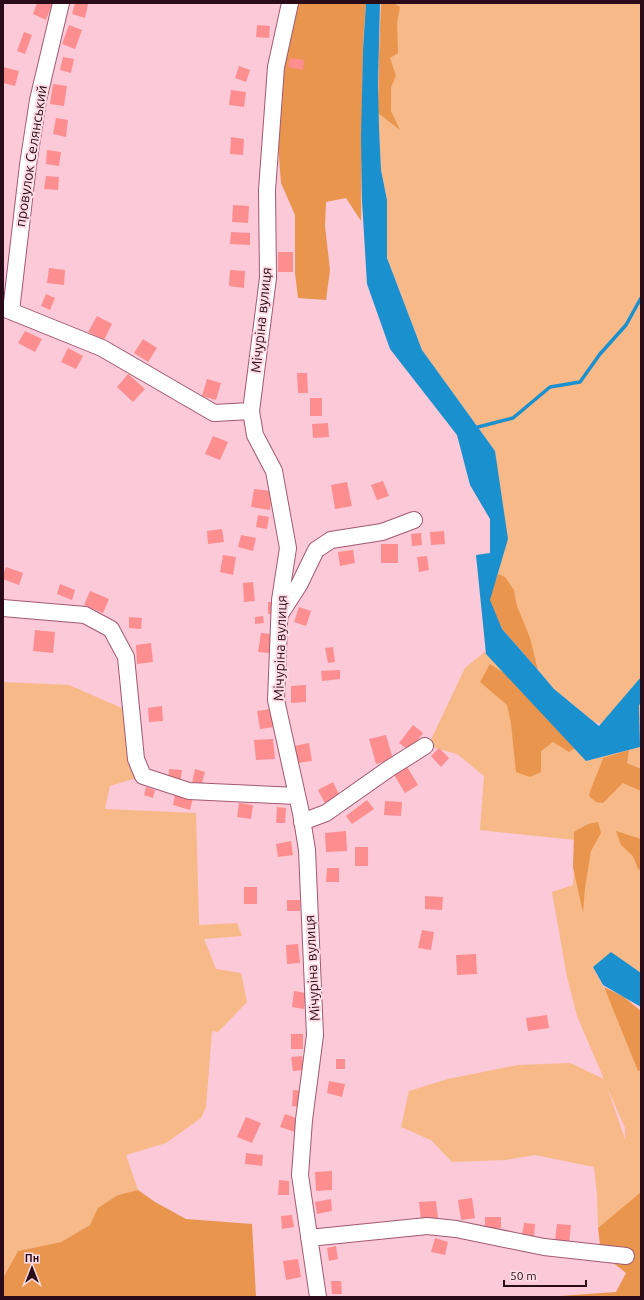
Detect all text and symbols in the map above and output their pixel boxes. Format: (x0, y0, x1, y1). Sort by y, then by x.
street label: провулок Селянський (12, 84, 50, 228)
street label: Мічуріна вулиця (247, 266, 275, 374)
street label: Мічуріна вулиця (270, 595, 290, 701)
street label: Мічуріна вулиця (301, 915, 323, 1021)
north arrow (12, 1248, 52, 1288)
text: Пн (25, 1252, 39, 1264)
scale bar (504, 1262, 586, 1288)
text: 50 m (510, 1269, 537, 1282)

